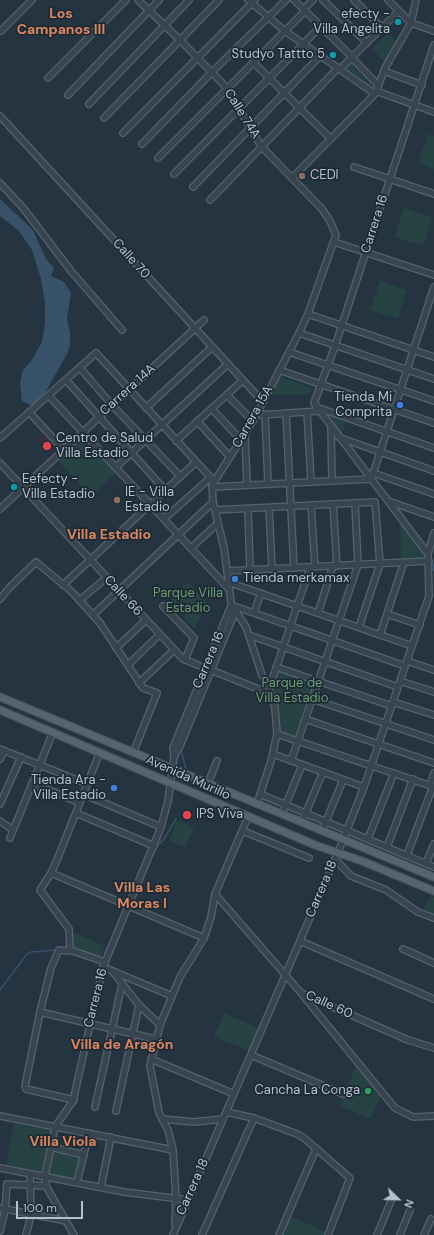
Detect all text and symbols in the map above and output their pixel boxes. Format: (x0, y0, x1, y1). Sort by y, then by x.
district label: Los Campanos III (17, 6, 105, 38)
place label: efecty - Villa Angelita (313, 7, 390, 38)
marker: efecty - Villa Angelita (393, 17, 403, 27)
place label: Studyo Tattto 5 (232, 47, 325, 63)
marker: Studyo Tattto 5 (328, 50, 338, 60)
street label: Calle 74A (221, 86, 263, 142)
place label: CEDI (310, 168, 339, 184)
marker: CEDI (297, 171, 307, 181)
street label: Carrera 16 (358, 193, 392, 255)
street label: Calle 70 (109, 236, 153, 282)
street label: Carrera 14A (97, 361, 159, 419)
street label: Carrera 15A (230, 383, 276, 451)
place label: Tienda Mi Comprita (334, 390, 392, 421)
marker: Tienda Mi Comprita (395, 400, 405, 410)
place label: Centro de Salud Villa Estadio (56, 431, 153, 462)
marker: Centro de Salud Villa Estadio (41, 440, 53, 452)
place label: Eefecty - Villa Estadio (22, 472, 95, 503)
marker: Eefecty - Villa Estadio (9, 482, 19, 492)
place label: IE - Villa Estadio (125, 485, 174, 516)
marker: IE - Villa Estadio (112, 495, 122, 505)
district label: Villa Estadio (67, 527, 151, 543)
place label: Tienda merkamax (243, 571, 349, 587)
street label: Calle 66 (100, 573, 146, 619)
marker: Tienda merkamax (230, 574, 240, 584)
park label: Parque Villa Estadio (153, 586, 223, 617)
street label: Carrera 16 (190, 629, 228, 691)
park label: Parque de Villa Estadio (256, 676, 328, 707)
street label: Avenida Murillo (143, 752, 233, 804)
place label: Tienda Ara - Villa Estadio (31, 773, 106, 804)
marker: Tienda Ara - Villa Estadio (109, 783, 119, 793)
place label: IPS Viva (196, 807, 243, 823)
marker: IPS Viva (181, 809, 193, 821)
street label: Carrera 18 (303, 858, 341, 920)
district label: Villa Las Moras I (114, 880, 170, 912)
street label: Carrera 16 (81, 967, 111, 1029)
street label: Calle 60 (303, 988, 355, 1022)
district label: Villa de Aragón (71, 1037, 173, 1053)
place label: Cancha La Conga (255, 1083, 360, 1099)
marker: Cancha La Conga (363, 1086, 373, 1096)
district label: Villa Viola (30, 1134, 96, 1150)
street label: Carrera 18 (174, 1156, 212, 1218)
north arrow (378, 1179, 418, 1219)
scale bar (18, 1193, 85, 1219)
text: N (401, 1197, 417, 1210)
text: 100 m (23, 1200, 57, 1216)

